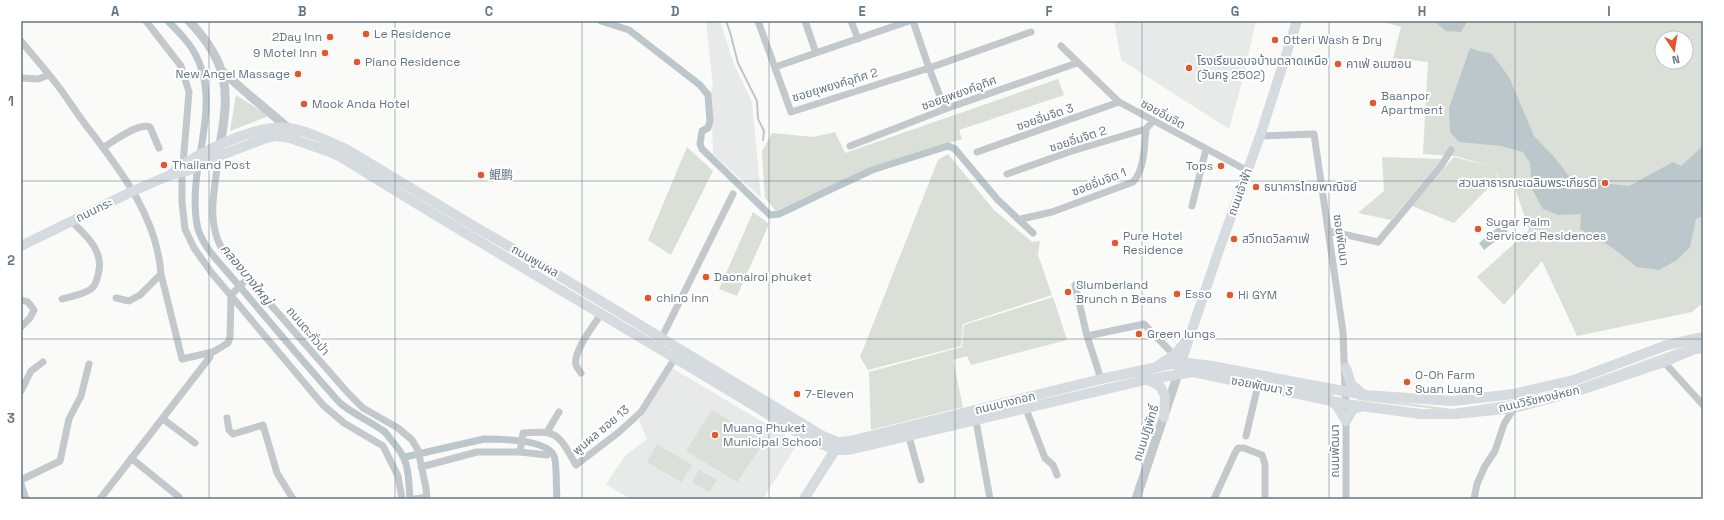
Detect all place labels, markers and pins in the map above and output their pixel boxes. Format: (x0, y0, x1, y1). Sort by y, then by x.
place label: Le Residence (374, 26, 451, 42)
place label: 2Day Inn (272, 29, 322, 45)
marker: Le Residence (361, 29, 371, 39)
marker: 2Day Inn (325, 32, 335, 42)
place label: Otteri Wash & Dry (1283, 32, 1382, 48)
marker: Otteri Wash & Dry (1270, 35, 1280, 45)
place label: 9 Motel Inn (253, 45, 317, 61)
marker: 9 Motel Inn (320, 48, 330, 58)
place label: โรงเรียนอบจบ้านตลาดเหนือ (วันครู 2502) (1197, 53, 1328, 83)
place label: Piano Residence (365, 54, 460, 70)
place label: คาเฟ่ อเมซอน (1346, 56, 1412, 72)
marker: Piano Residence (352, 57, 362, 67)
marker: คาเฟ่ อเมซอน (1333, 59, 1343, 69)
marker: โรงเรียนอบจบ้านตลาดเหนือ (วันครู 2502) (1184, 63, 1194, 73)
place label: New Angel Massage (175, 66, 290, 82)
marker: New Angel Massage (293, 69, 303, 79)
place label: Baanpor Apartment (1381, 88, 1443, 118)
place label: Mook Anda Hotel (312, 96, 410, 112)
marker: Baanpor Apartment (1368, 98, 1378, 108)
marker: Mook Anda Hotel (299, 99, 309, 109)
place label: Thailand Post (172, 157, 250, 173)
place label: Tops (1186, 158, 1213, 174)
marker: Thailand Post (159, 160, 169, 170)
marker: Tops (1216, 161, 1226, 171)
place label: 鲲鹏 (489, 167, 513, 183)
marker: 鲲鹏 (476, 170, 486, 180)
place label: สวนสาธารณะเฉลิมพระเกียรติ (1458, 175, 1597, 191)
marker: สวนสาธารณะเฉลิมพระเกียรติ (1600, 178, 1610, 188)
place label: ธนาคารไทยพาณิชย์ (1264, 179, 1357, 195)
marker: ธนาคารไทยพาณิชย์ (1251, 182, 1261, 192)
place label: Sugar Palm Serviced Residences (1486, 214, 1606, 244)
marker: Sugar Palm Serviced Residences (1473, 224, 1483, 234)
place label: Pure Hotel Residence (1123, 228, 1183, 258)
place label: สวีทเดวิลคาเฟ่ (1242, 231, 1309, 247)
marker: สวีทเดวิลคาเฟ่ (1229, 234, 1239, 244)
marker: Pure Hotel Residence (1110, 238, 1120, 248)
place label: Daonairoi phuket (714, 269, 812, 285)
marker: Daonairoi phuket (701, 272, 711, 282)
place label: Slumberland Brunch n Beans (1076, 277, 1167, 307)
place label: Esso (1185, 286, 1212, 302)
marker: Slumberland Brunch n Beans (1063, 287, 1073, 297)
place label: Hi GYM (1238, 287, 1277, 303)
marker: Esso (1172, 289, 1182, 299)
place label: chino inn (656, 290, 709, 306)
marker: Hi GYM (1225, 290, 1235, 300)
marker: chino inn (643, 293, 653, 303)
place label: Green lungs (1147, 326, 1216, 342)
marker: Green lungs (1134, 329, 1144, 339)
place label: O-Oh Farm Suan Luang (1415, 367, 1483, 397)
marker: O-Oh Farm Suan Luang (1402, 377, 1412, 387)
place label: 7-Eleven (805, 386, 854, 402)
marker: 7-Eleven (792, 389, 802, 399)
place label: Muang Phuket Municipal School (723, 420, 821, 450)
marker: Muang Phuket Municipal School (710, 430, 720, 440)

